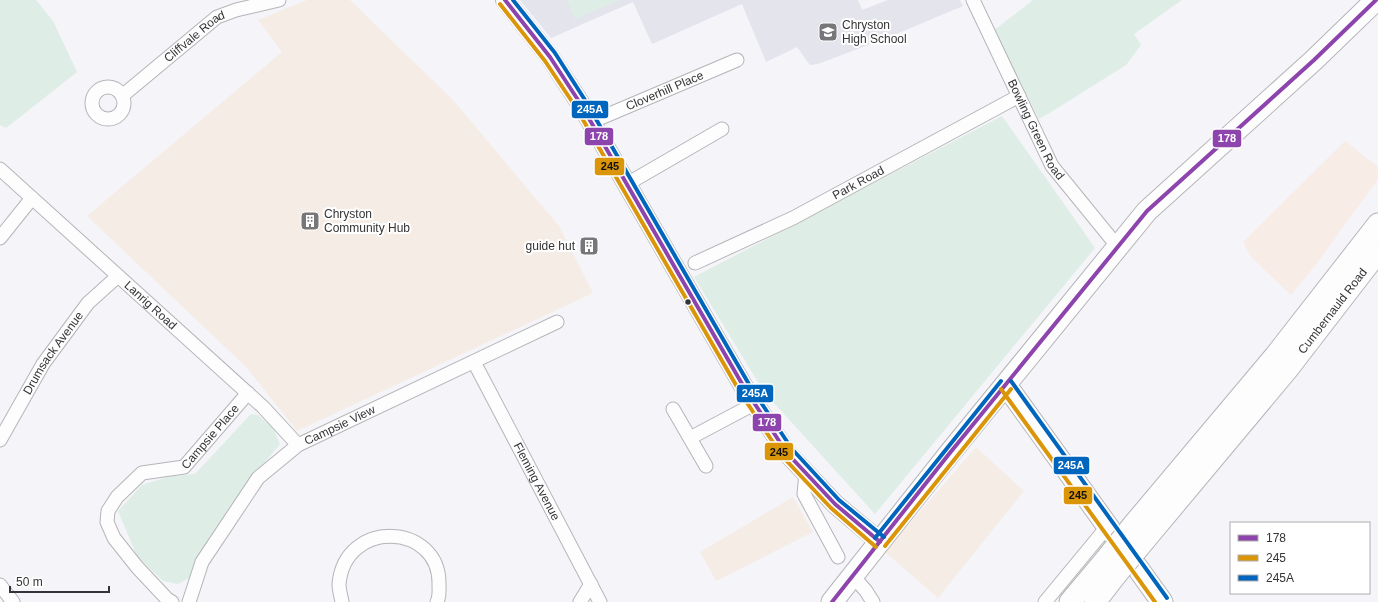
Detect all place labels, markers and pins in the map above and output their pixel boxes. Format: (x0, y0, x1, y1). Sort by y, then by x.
place label: Chryston High School (842, 18, 907, 46)
school or university icon: Chryston High School (817, 21, 839, 43)
place label: Chryston Community Hub (324, 207, 410, 235)
building icon: Chryston Community Hub (299, 210, 321, 232)
building icon: guide hut (578, 235, 600, 257)
place label: guide hut (526, 239, 576, 253)
unlabelled marker (683, 297, 693, 307)

